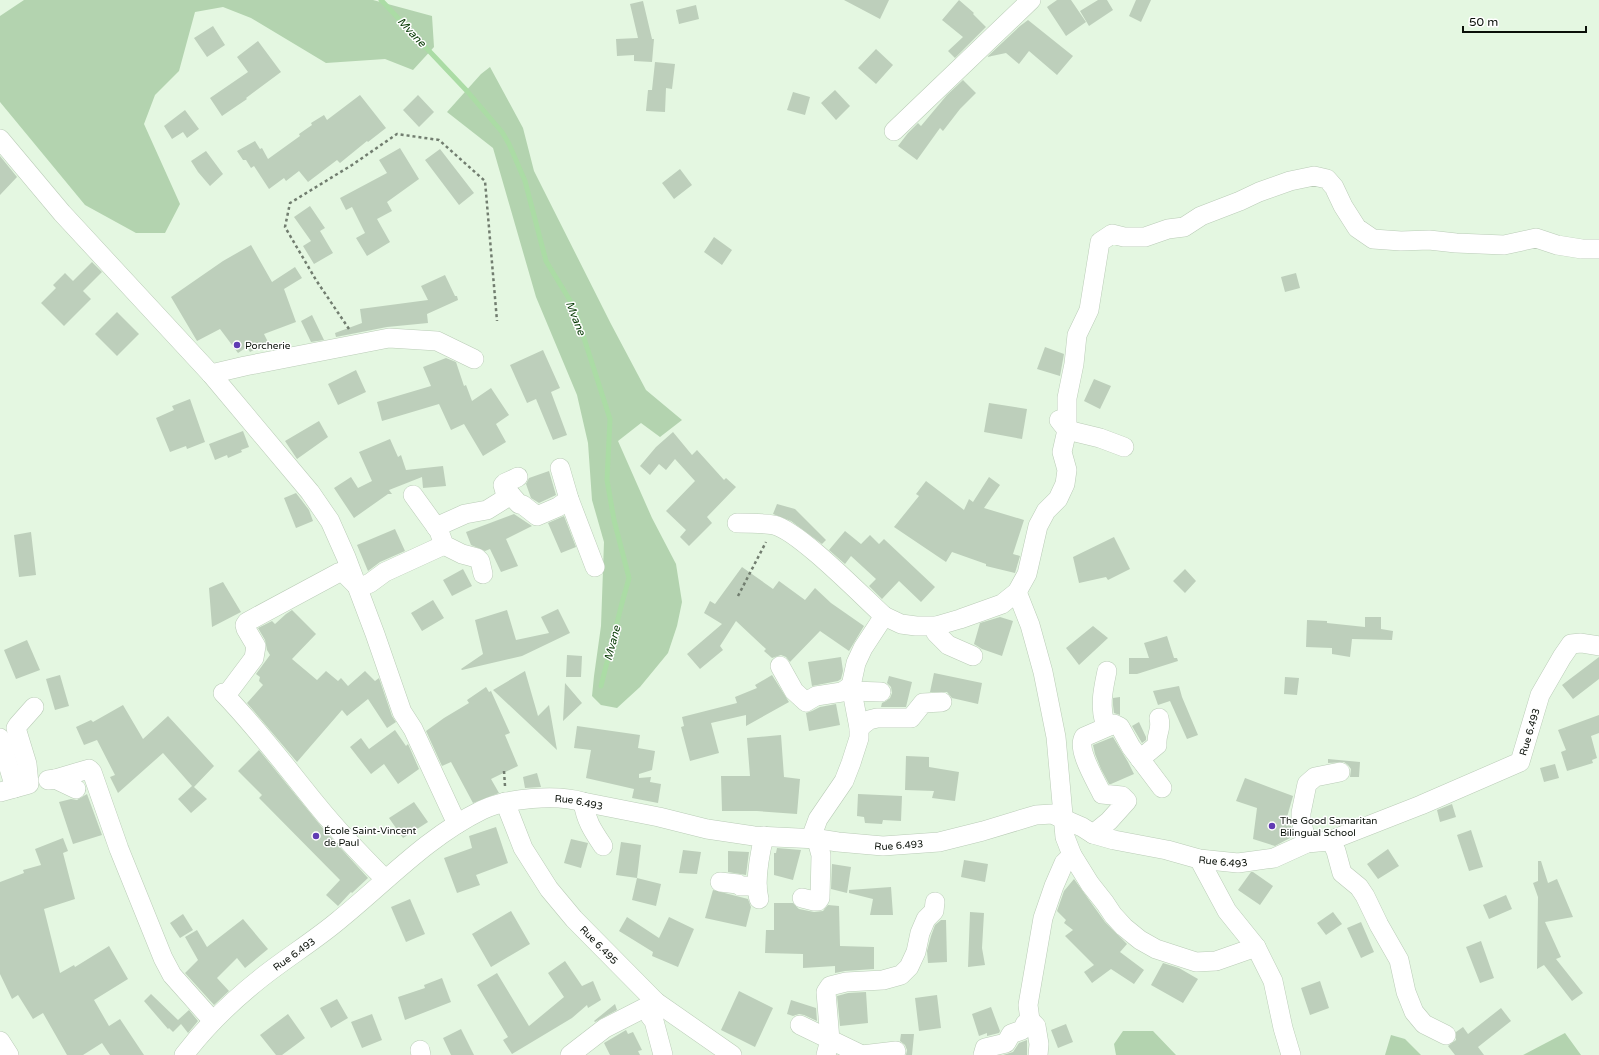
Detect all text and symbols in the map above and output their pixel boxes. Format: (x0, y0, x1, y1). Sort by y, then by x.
scale bar (1463, 8, 1586, 34)
water label: Mvane (395, 15, 429, 50)
text: 50 m (1469, 15, 1498, 29)
water label: Mvane (563, 299, 588, 338)
marker: Porcherie (232, 340, 242, 350)
place label: Porcherie (245, 340, 291, 352)
water label: Mvane (602, 624, 624, 662)
street label: Rue 6.493 (1517, 707, 1543, 757)
street label: Rue 6.493 (554, 793, 604, 813)
place label: The Good Samaritan Bilingual School (1280, 815, 1377, 839)
marker: The Good Samaritan Bilingual School (1267, 821, 1277, 831)
place label: École Saint-Vincent de Paul (324, 825, 417, 849)
marker: École Saint-Vincent de Paul (311, 831, 321, 841)
street label: Rue 6.493 (874, 838, 924, 853)
street label: Rue 6.493 (1198, 854, 1248, 870)
street label: Rue 6.495 (577, 924, 620, 967)
street label: Rue 6.493 (271, 935, 318, 974)

